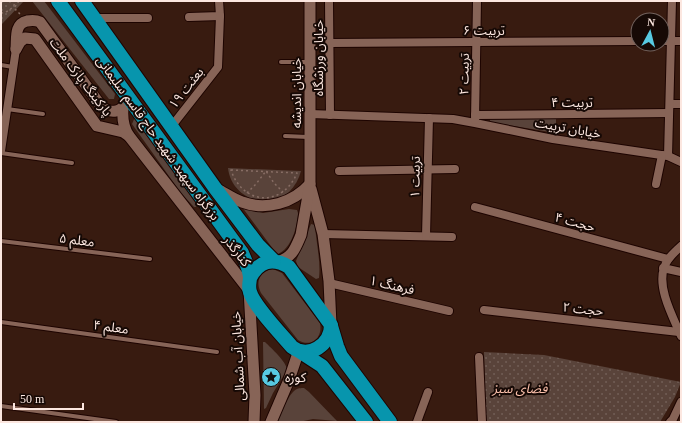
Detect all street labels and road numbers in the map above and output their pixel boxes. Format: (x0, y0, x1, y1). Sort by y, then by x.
street label: خیابان ورزشگاه (311, 19, 327, 96)
street label: تربیت ۶ (463, 23, 505, 38)
street label: پارکینگ پارک ملت (45, 35, 115, 120)
street label: بزرگراه سپهبد شهید حاج قاسم سلیمانی (91, 53, 223, 225)
street label: تربیت ۲ (456, 53, 472, 95)
street label: خیابان اندیشه (289, 57, 305, 128)
street label: بعثت ۱۹ (165, 65, 207, 111)
street label: تربیت ۴ (551, 95, 593, 110)
street label: خیابان تربیت (534, 115, 603, 142)
street label: تربیت ۱ (407, 156, 423, 198)
street label: حجت ۴ (553, 209, 597, 235)
street label: معلم ۵ (58, 230, 96, 253)
street label: کنارگذر (220, 232, 254, 270)
street label: فرهنگ ۱ (368, 273, 416, 297)
street label: حجت ۲ (562, 299, 604, 319)
street label: خیابان آب شمالی (228, 311, 249, 401)
street label: معلم ۴ (92, 317, 130, 340)

